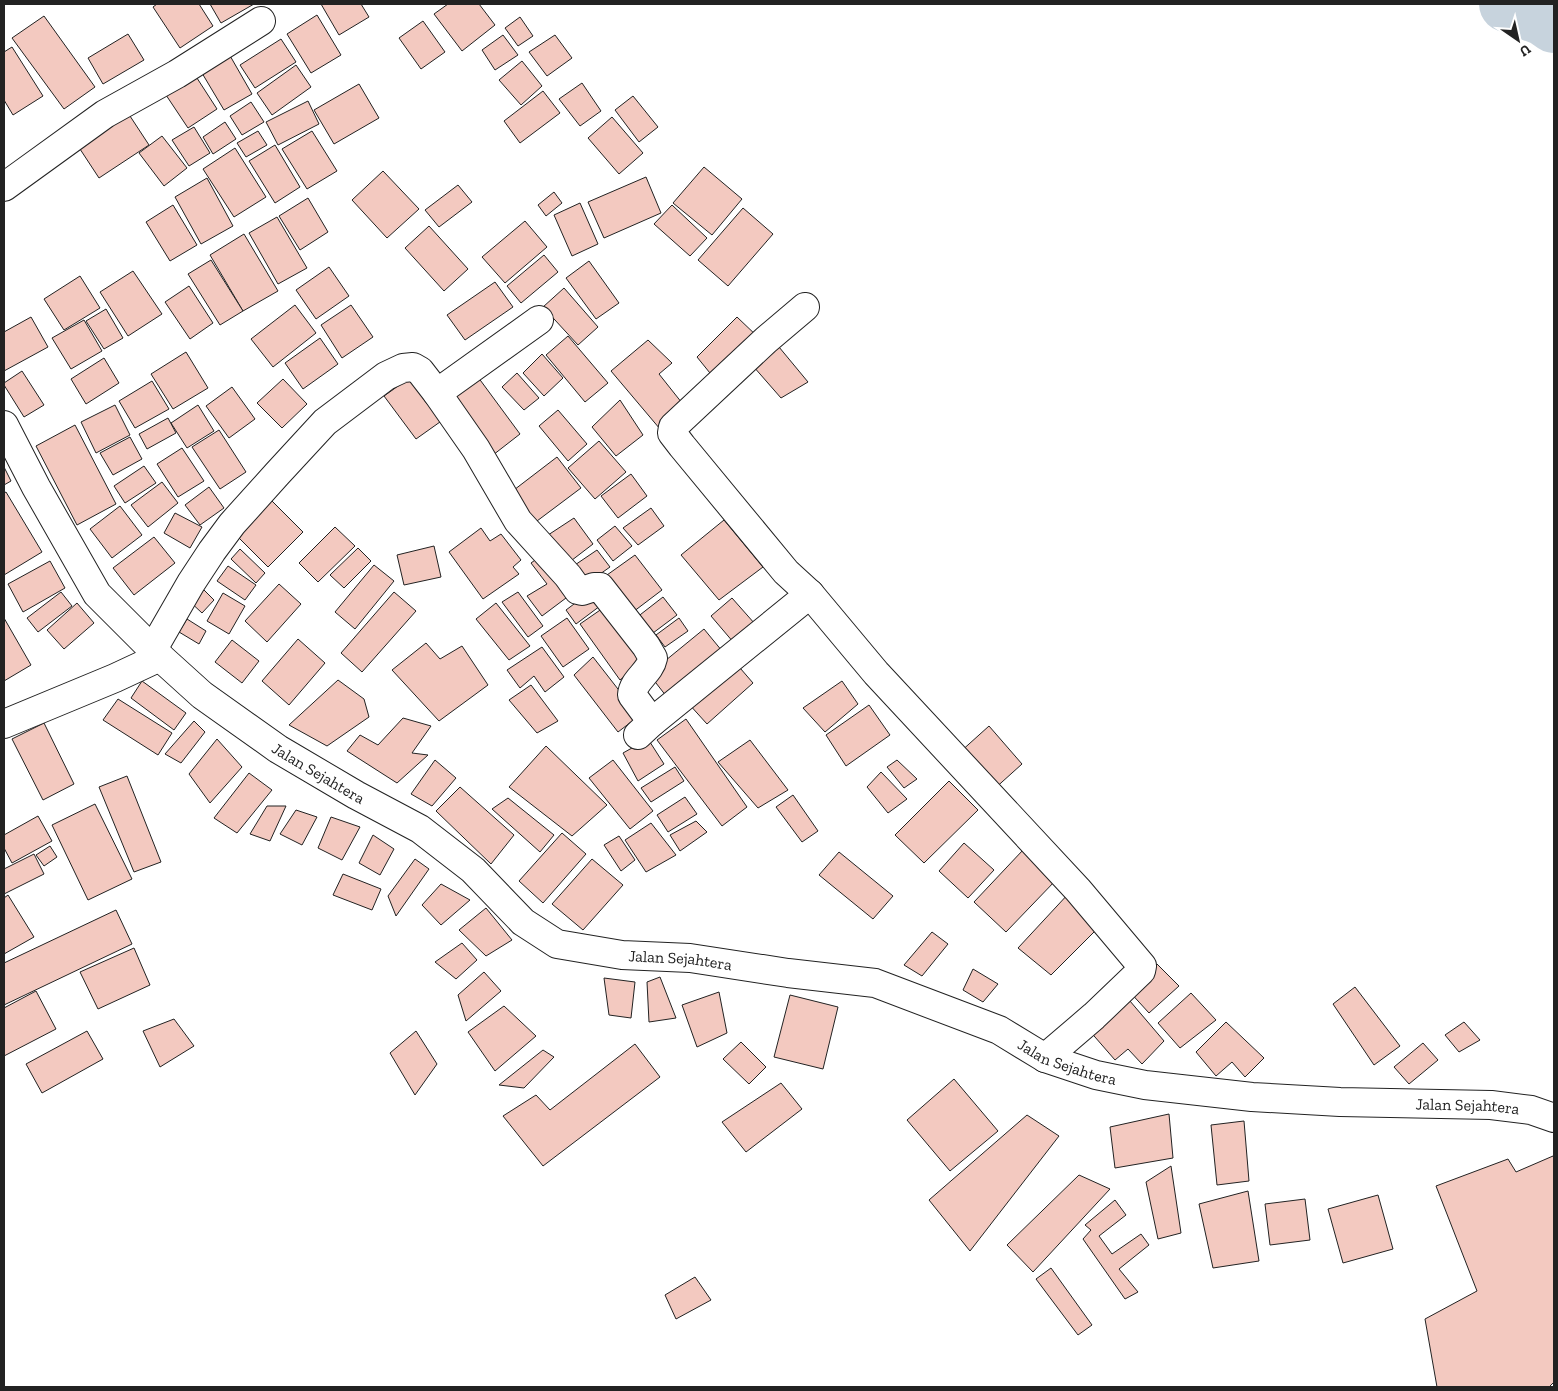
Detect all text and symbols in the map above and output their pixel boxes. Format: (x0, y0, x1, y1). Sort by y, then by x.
north arrow (1493, 15, 1543, 65)
text: U (1516, 40, 1534, 60)
street label: Jalan Sejahtera (268, 738, 368, 808)
street label: Jalan Sejahtera (628, 946, 734, 974)
street label: Jalan Sejahtera (1015, 1034, 1118, 1088)
street label: Jalan Sejahtera (1415, 1094, 1521, 1118)

